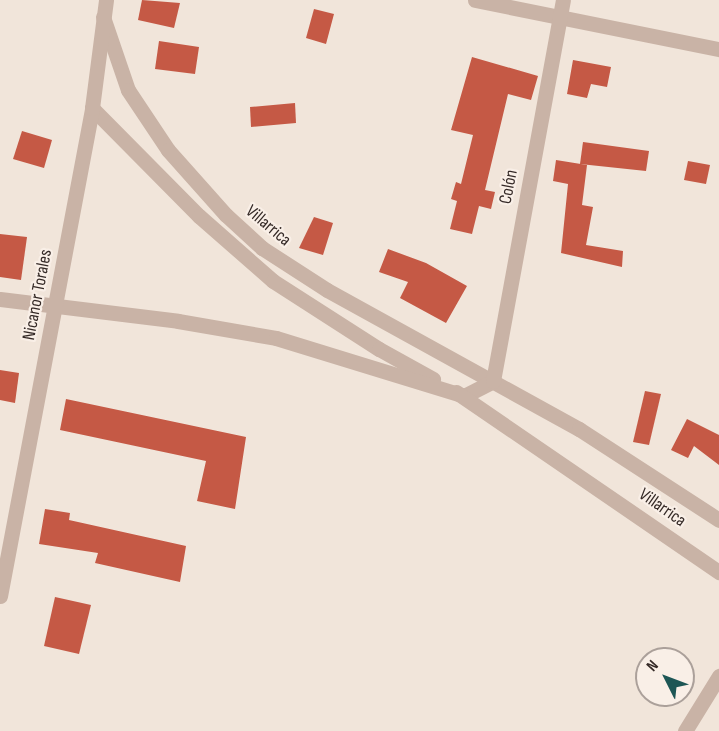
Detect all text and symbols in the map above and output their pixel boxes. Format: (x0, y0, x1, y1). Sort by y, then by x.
street label: Colón (495, 168, 523, 206)
street label: Villarrica (241, 201, 295, 251)
street label: Nicanor Torales (19, 248, 57, 342)
street label: Villarrica (634, 484, 690, 532)
north arrow (635, 647, 695, 707)
text: N (643, 656, 663, 675)

